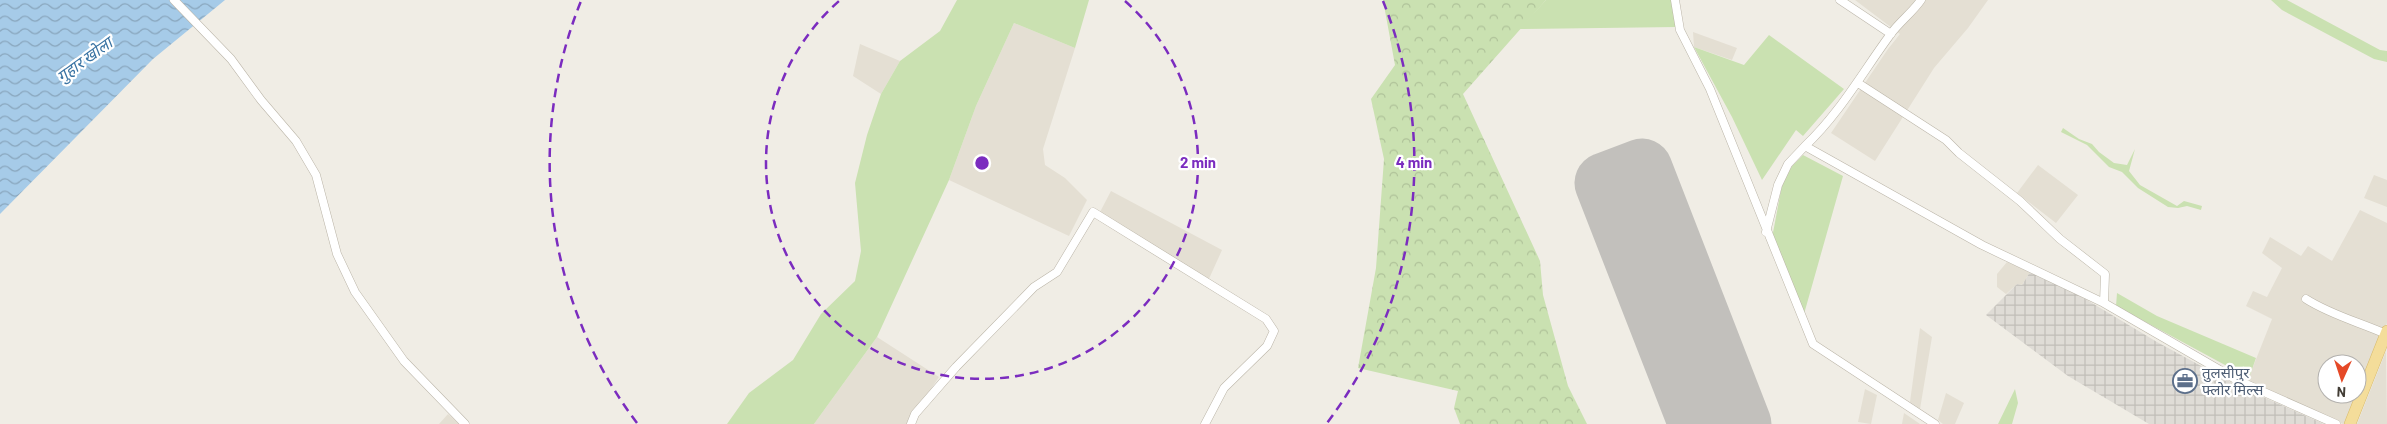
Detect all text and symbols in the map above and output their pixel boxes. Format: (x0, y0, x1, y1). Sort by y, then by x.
water label: गुहार खोला (53, 31, 119, 87)
text: 2 min (1180, 153, 1216, 171)
text: 4 min (1396, 153, 1432, 171)
centre of rings (973, 154, 991, 172)
north arrow (2317, 354, 2367, 404)
place label: तुलसीपुर फ्लोर मिल्स (2202, 363, 2264, 398)
office icon: तुलसीपुर फ्लोर मिल्स (2172, 368, 2198, 394)
text: N (2336, 384, 2346, 401)

